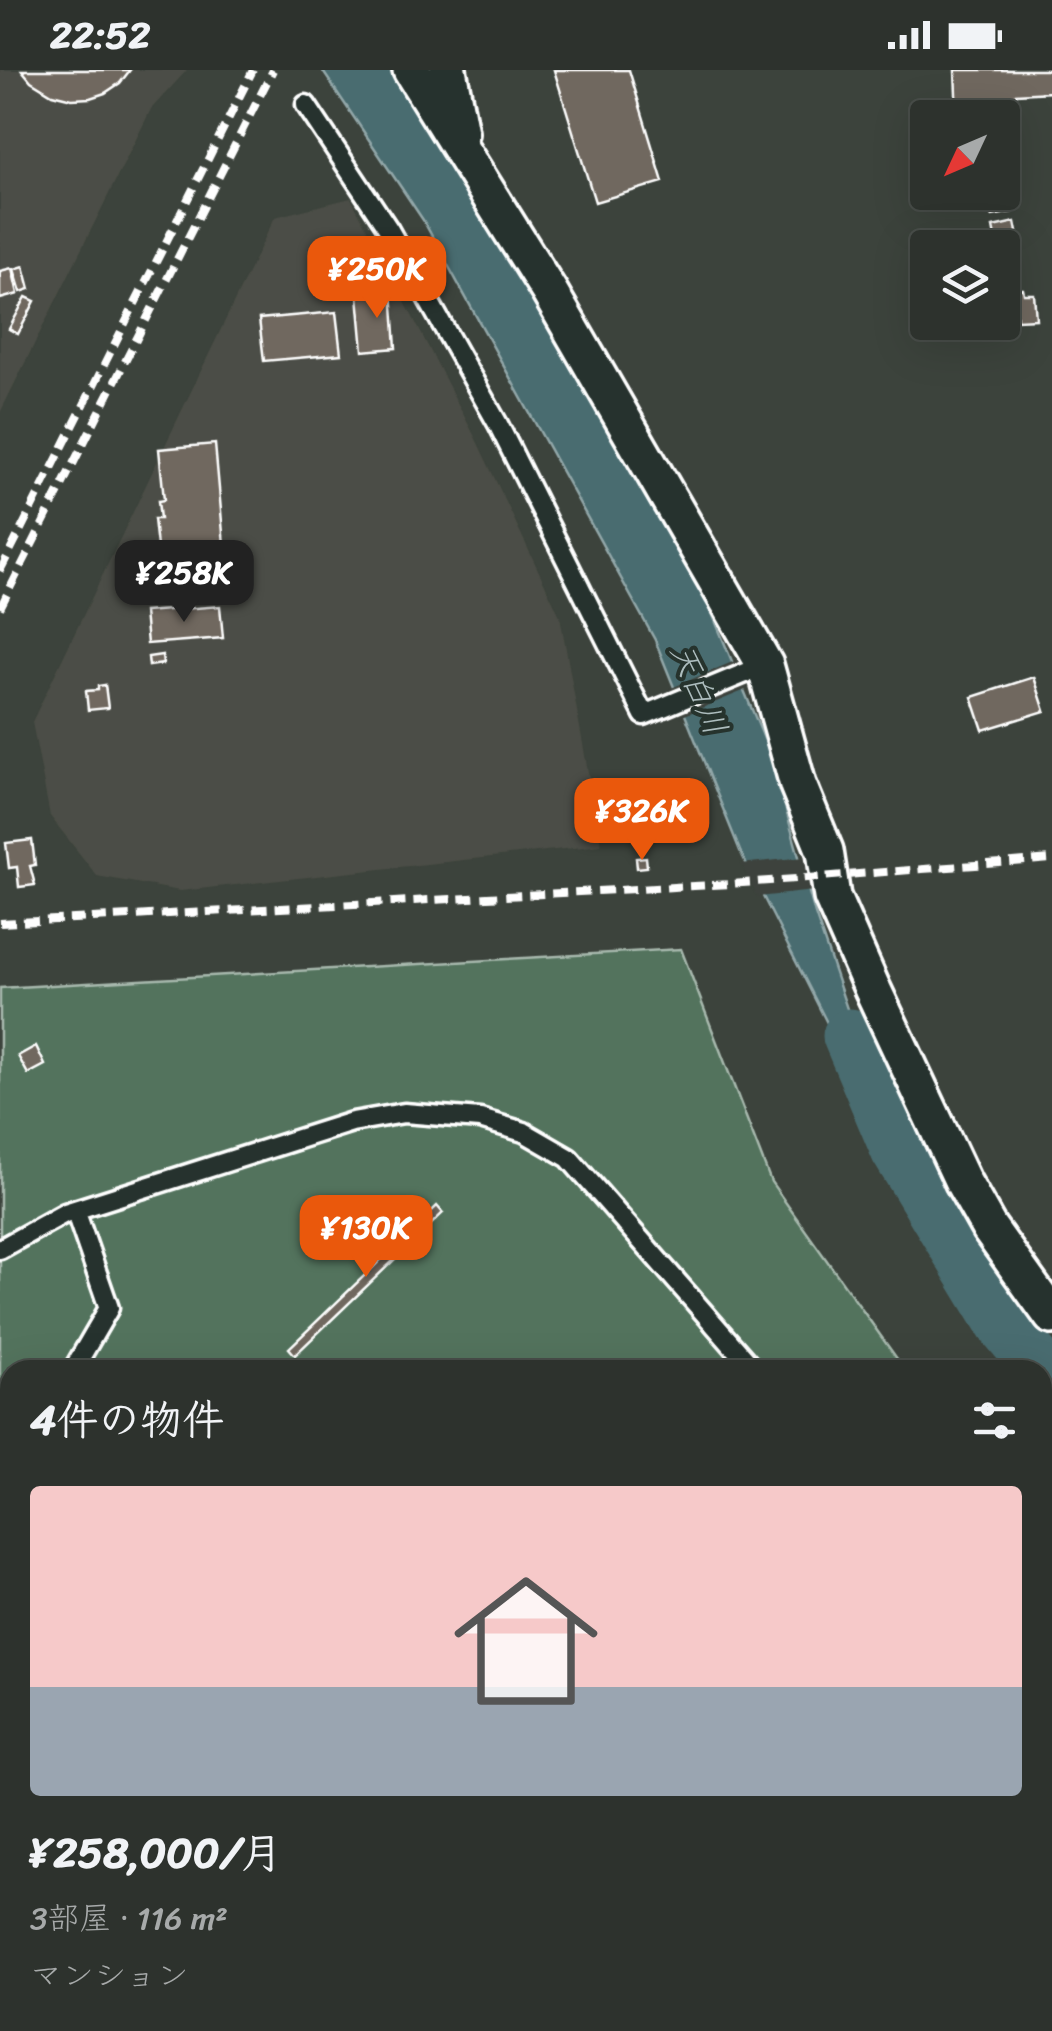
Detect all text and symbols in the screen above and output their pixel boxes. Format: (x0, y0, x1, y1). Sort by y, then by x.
text: 22:52 (50, 2, 150, 69)
north arrow (910, 100, 1020, 210)
map controls (910, 100, 1020, 340)
button: layers (910, 230, 1020, 340)
pin: ¥250K (307, 236, 447, 321)
text: ¥250K (329, 240, 425, 297)
pin: ¥258K (114, 540, 254, 625)
text: ¥258K (137, 544, 231, 601)
water label: 天白川 (654, 634, 744, 745)
pin: ¥326K (572, 778, 712, 863)
text: ¥326K (596, 782, 688, 839)
pin: ¥130K (296, 1195, 436, 1280)
text: ¥130K (322, 1199, 410, 1256)
text: 4件の物件 (30, 1383, 224, 1457)
icon: filters (967, 1393, 1022, 1448)
icon: home (436, 1551, 616, 1731)
text: ¥258,000/月 (30, 1816, 282, 1890)
text: 3部屋 · 116 m² (30, 1890, 228, 1947)
text: マンション (30, 1947, 189, 2004)

